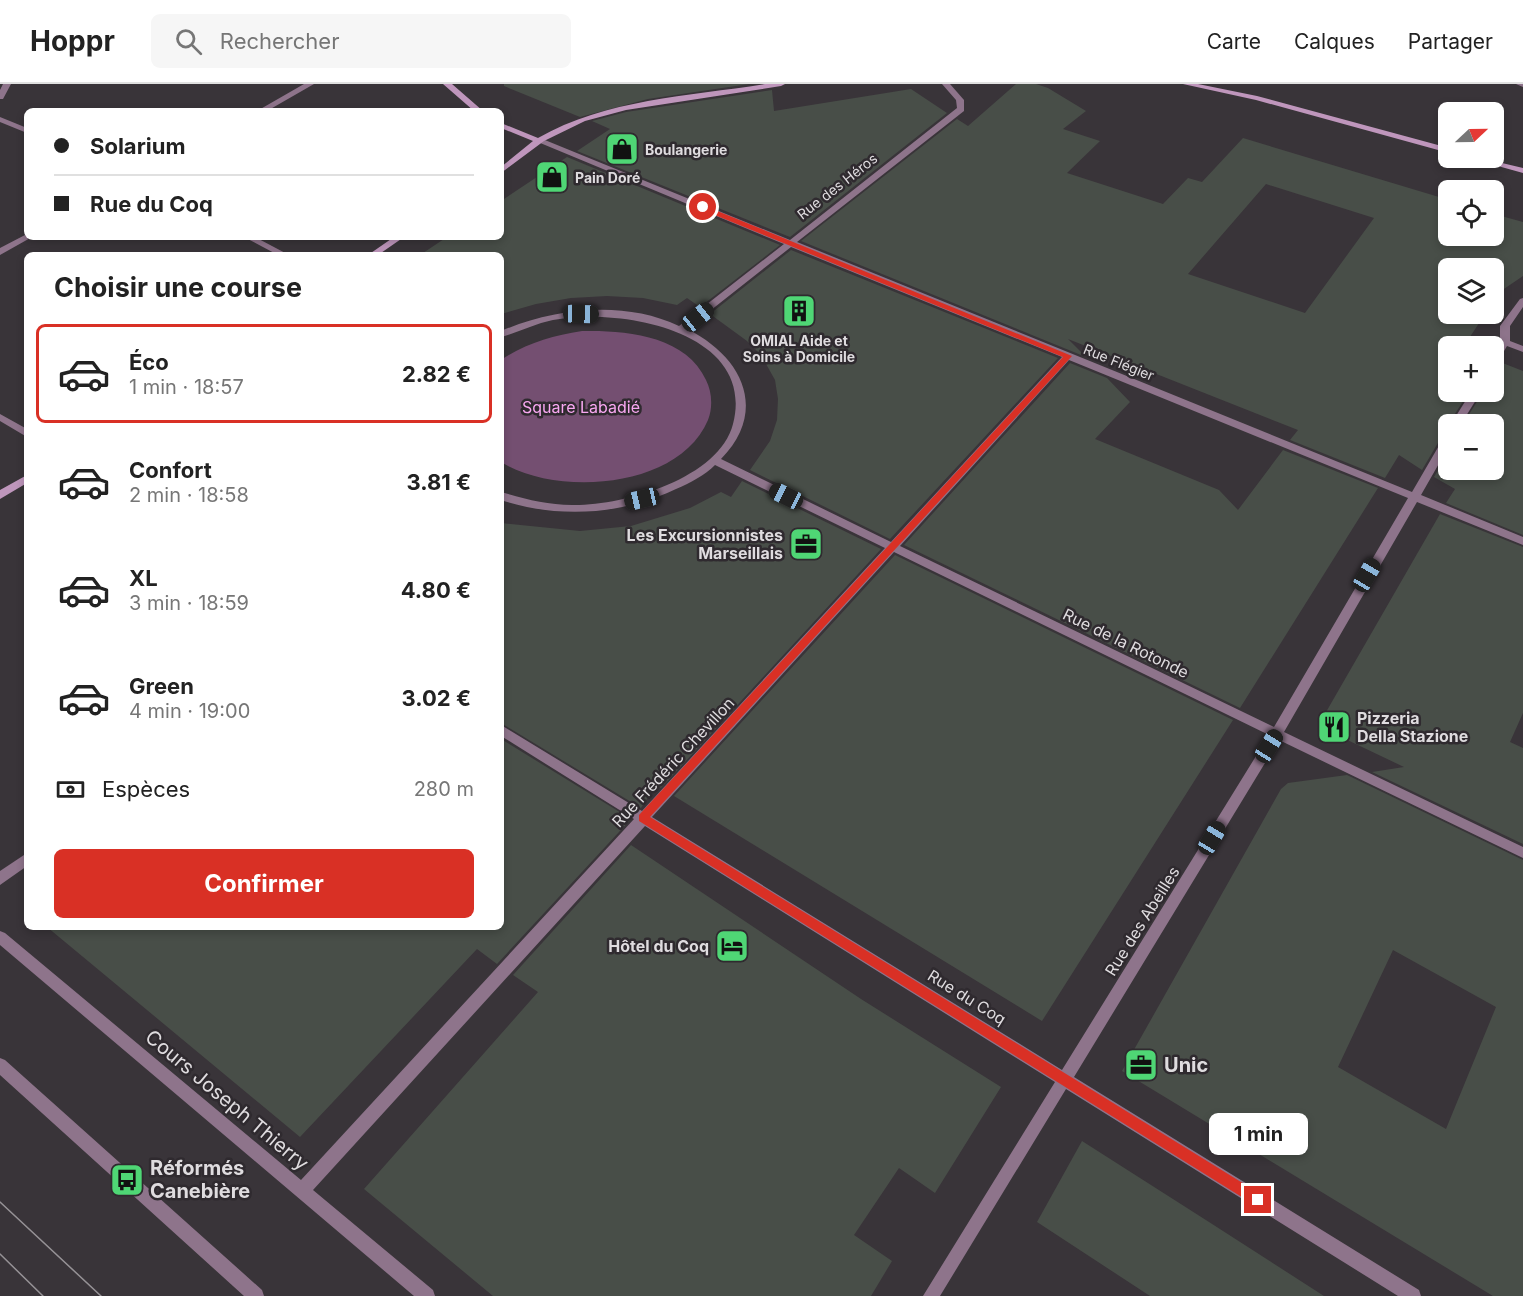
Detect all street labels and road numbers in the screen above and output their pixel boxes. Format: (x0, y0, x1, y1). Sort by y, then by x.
street label: Rue des Héros (794, 149, 880, 223)
street label: Rue Flégier (1081, 340, 1157, 384)
street label: Rue de la Rotonde (1060, 604, 1192, 682)
street label: Rue Frédéric Chevillon (608, 693, 738, 831)
street label: Rue des Abeilles (1100, 863, 1184, 979)
street label: Rue du Coq (924, 965, 1010, 1029)
street label: Cours Joseph Thierry (141, 1025, 313, 1175)

